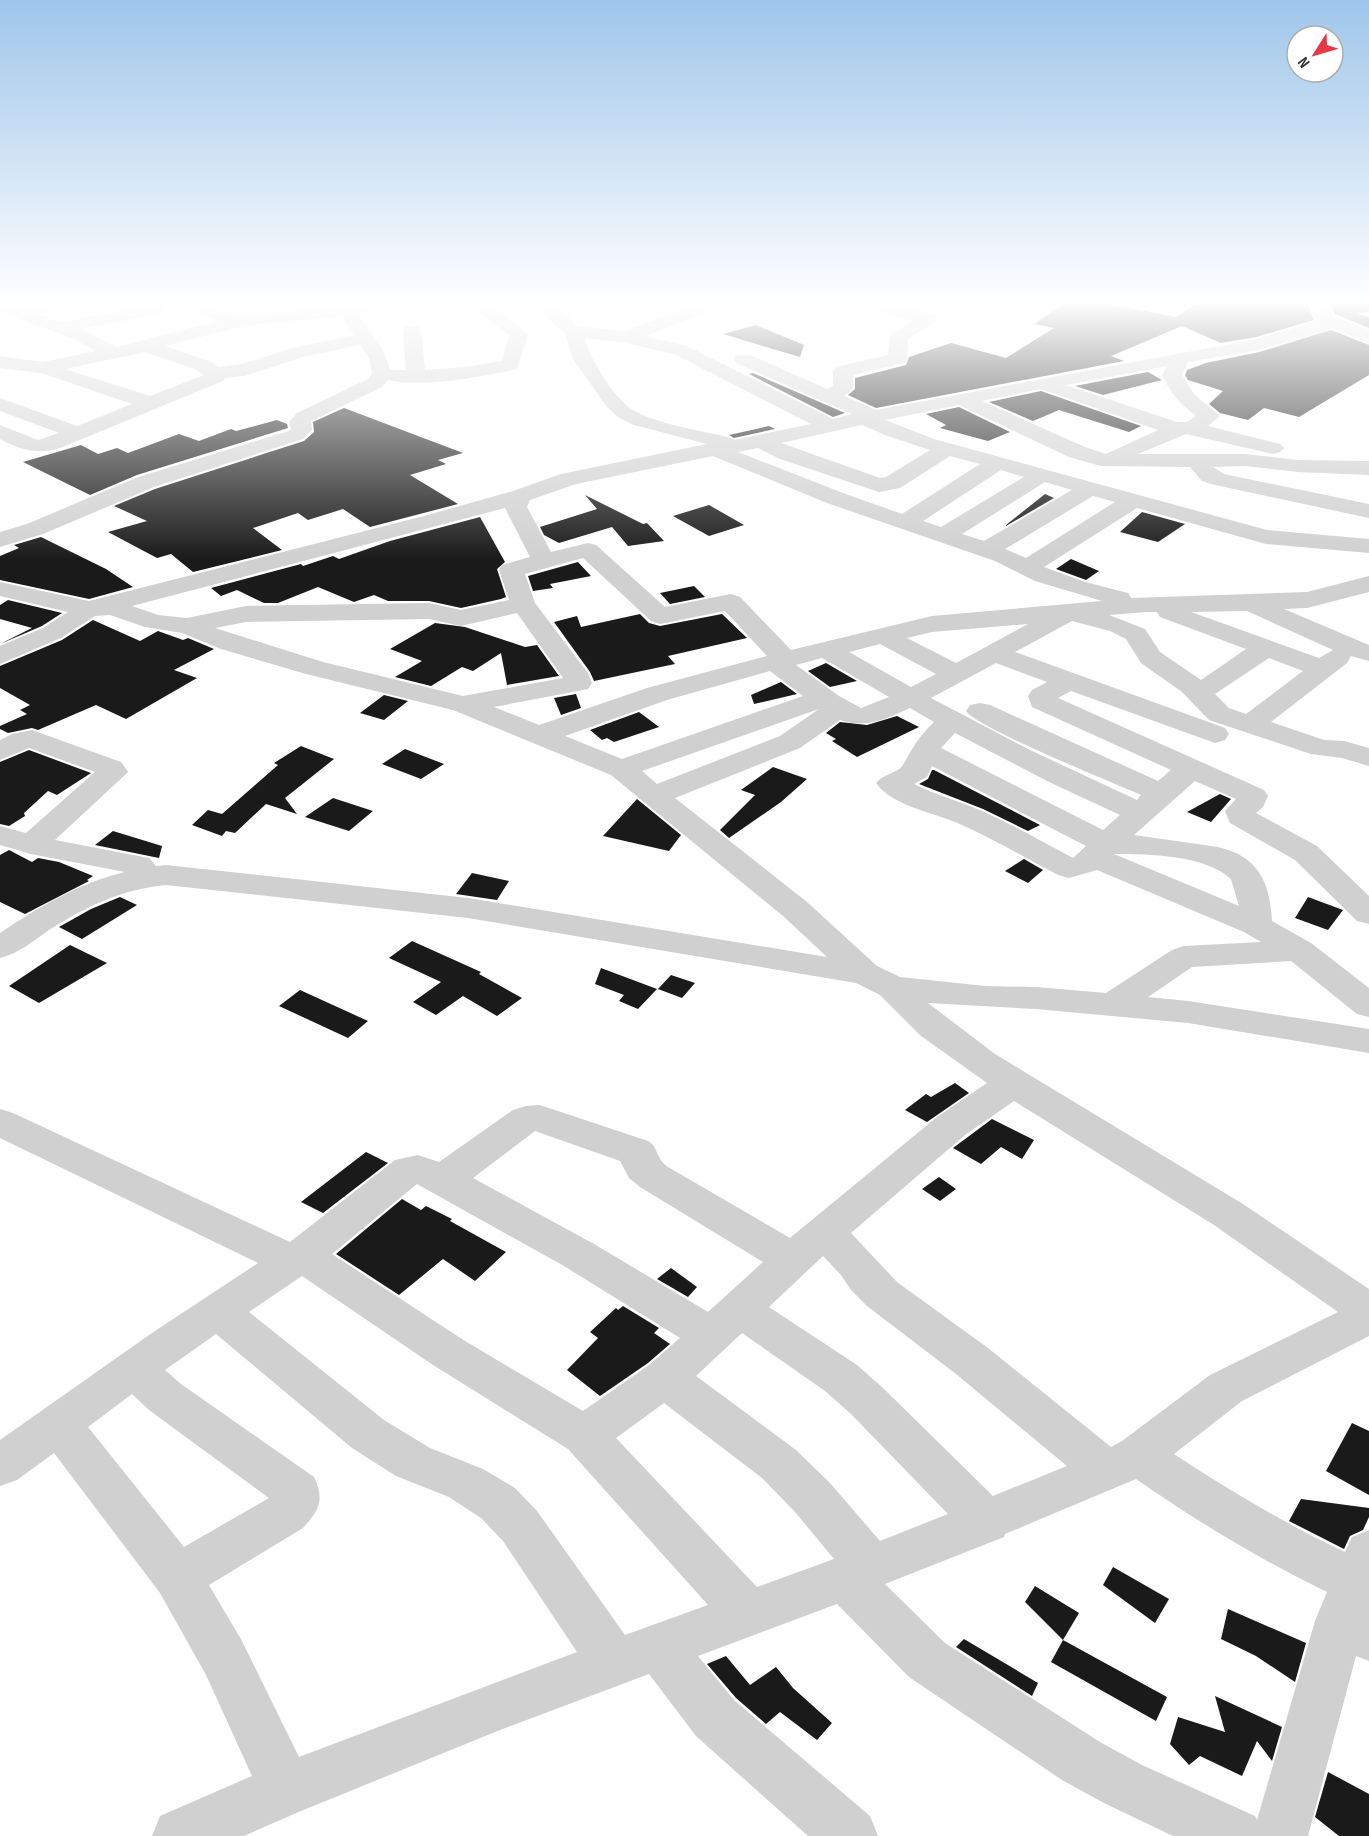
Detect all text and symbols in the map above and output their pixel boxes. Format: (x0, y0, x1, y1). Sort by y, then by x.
north arrow (1285, 24, 1345, 84)
text: N (1294, 53, 1314, 71)

